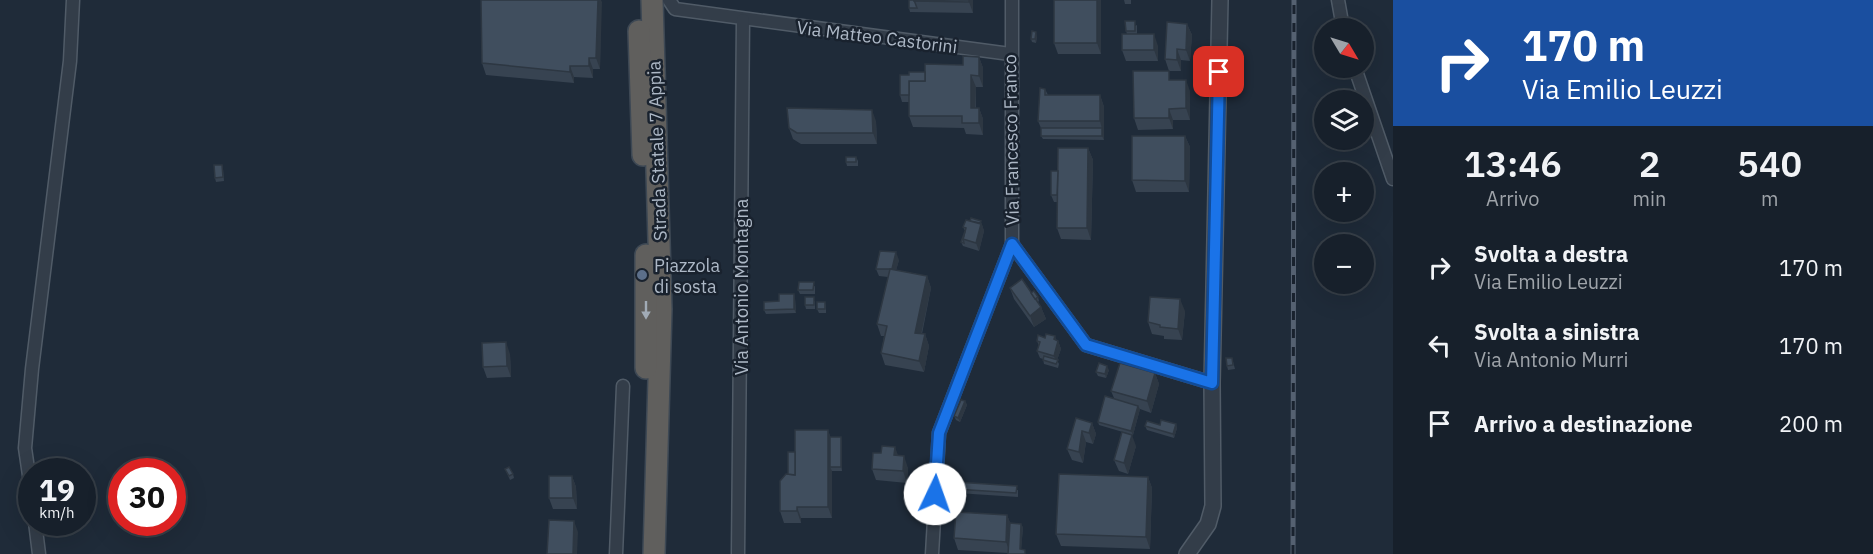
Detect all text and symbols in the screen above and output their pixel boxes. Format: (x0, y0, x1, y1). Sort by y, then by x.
street label: Via Matteo Castorini (795, 16, 959, 58)
north arrow (1314, 18, 1374, 78)
map controls (1314, 18, 1374, 294)
text: 170 m (1522, 18, 1645, 73)
icon: right (1423, 24, 1501, 102)
pin (1193, 46, 1244, 97)
street label: Via Francesco Franco (998, 54, 1024, 226)
icon: arrive (1202, 55, 1235, 88)
street label: Strada Statale 7 Appia (642, 60, 672, 241)
text: Via Emilio Leuzzi (1522, 71, 1723, 106)
button: layers (1314, 90, 1374, 150)
text: 13:46 (1464, 140, 1562, 187)
text: 2 (1639, 140, 1660, 187)
text: 540 (1737, 140, 1802, 187)
button: + (1314, 162, 1374, 222)
text: Arrivo (1486, 185, 1540, 212)
text: min (1633, 185, 1666, 212)
text: m (1761, 185, 1778, 212)
street label: Via Antonio Montagna (730, 198, 753, 375)
button: − (1314, 234, 1374, 294)
text: Svolta a destra (1474, 239, 1628, 268)
icon: right (1423, 251, 1456, 284)
text: 170 m (1779, 253, 1843, 282)
place label: Piazzola di sosta (654, 254, 721, 298)
marker: Piazzola di sosta (635, 268, 649, 282)
text: Via Emilio Leuzzi (1474, 268, 1623, 295)
one-way arrow (641, 301, 651, 320)
text: Svolta a sinistra (1474, 317, 1639, 346)
icon: left (1423, 329, 1456, 362)
text: 170 m (1779, 331, 1843, 360)
text: Via Antonio Murri (1474, 346, 1628, 373)
icon: arrive (1423, 407, 1456, 440)
text: Arrivo a destinazione (1474, 409, 1693, 438)
text: 200 m (1779, 409, 1843, 438)
speed limit sign: 30 (108, 458, 186, 536)
position arrow (903, 462, 967, 526)
text: 19 (39, 470, 75, 509)
text: km/h (39, 503, 75, 522)

